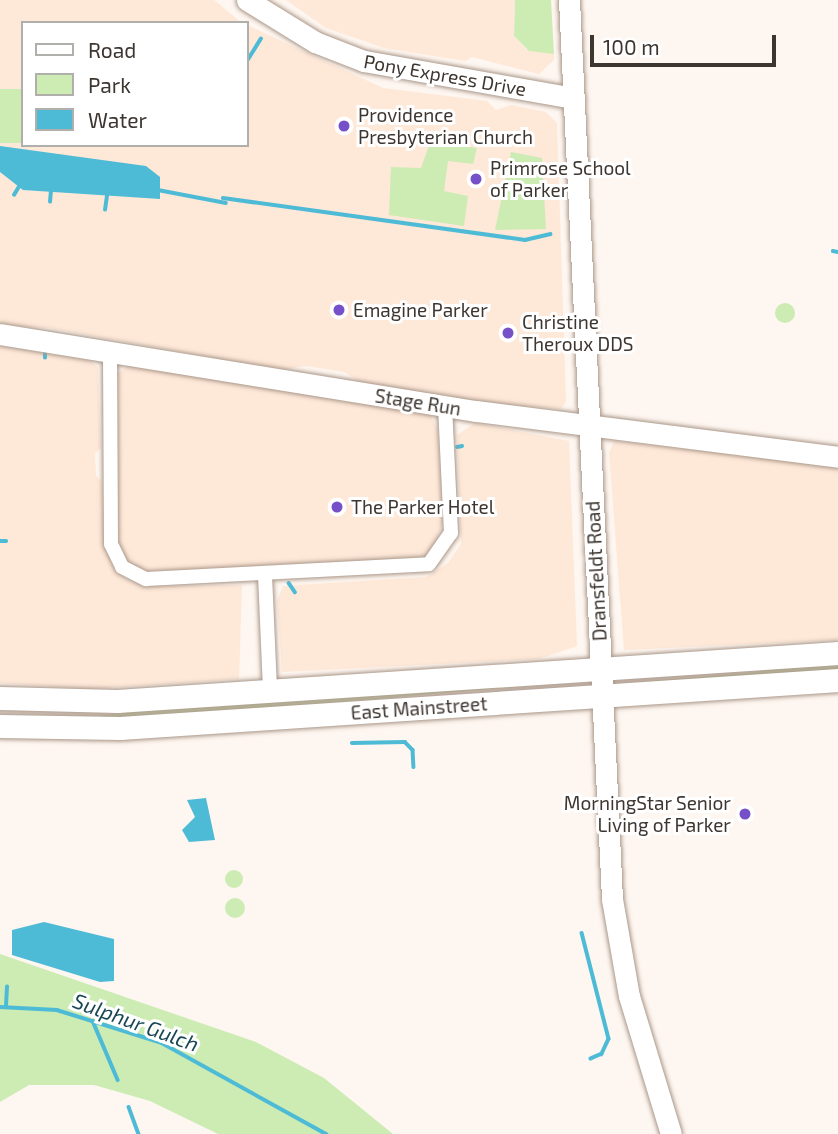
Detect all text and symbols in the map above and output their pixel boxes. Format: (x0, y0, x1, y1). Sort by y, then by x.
legend (21, 21, 248, 147)
scale bar (593, 21, 778, 65)
text: 100 m (603, 34, 660, 59)
text: Road (88, 37, 136, 62)
street label: Pony Express Drive (362, 49, 528, 101)
text: Park (88, 72, 131, 97)
place label: Providence Presbyterian Church (358, 104, 533, 148)
text: Water (88, 107, 147, 132)
marker: Providence Presbyterian Church (336, 118, 352, 134)
place label: Primrose School of Parker (490, 157, 631, 201)
marker: Primrose School of Parker (468, 171, 484, 187)
place label: Emagine Parker (353, 299, 488, 321)
marker: Emagine Parker (331, 302, 347, 318)
place label: Christine Theroux DDS (522, 311, 633, 355)
marker: Christine Theroux DDS (500, 325, 516, 341)
street label: Stage Run (373, 384, 463, 420)
place label: The Parker Hotel (351, 496, 495, 518)
marker: The Parker Hotel (329, 499, 345, 515)
street label: Dransfeldt Road (581, 500, 611, 642)
street label: East Mainstreet (350, 692, 488, 724)
place label: MorningStar Senior Living of Parker (563, 792, 731, 836)
marker: MorningStar Senior Living of Parker (737, 806, 753, 822)
water label: Sulphur Gulch (69, 988, 203, 1056)

